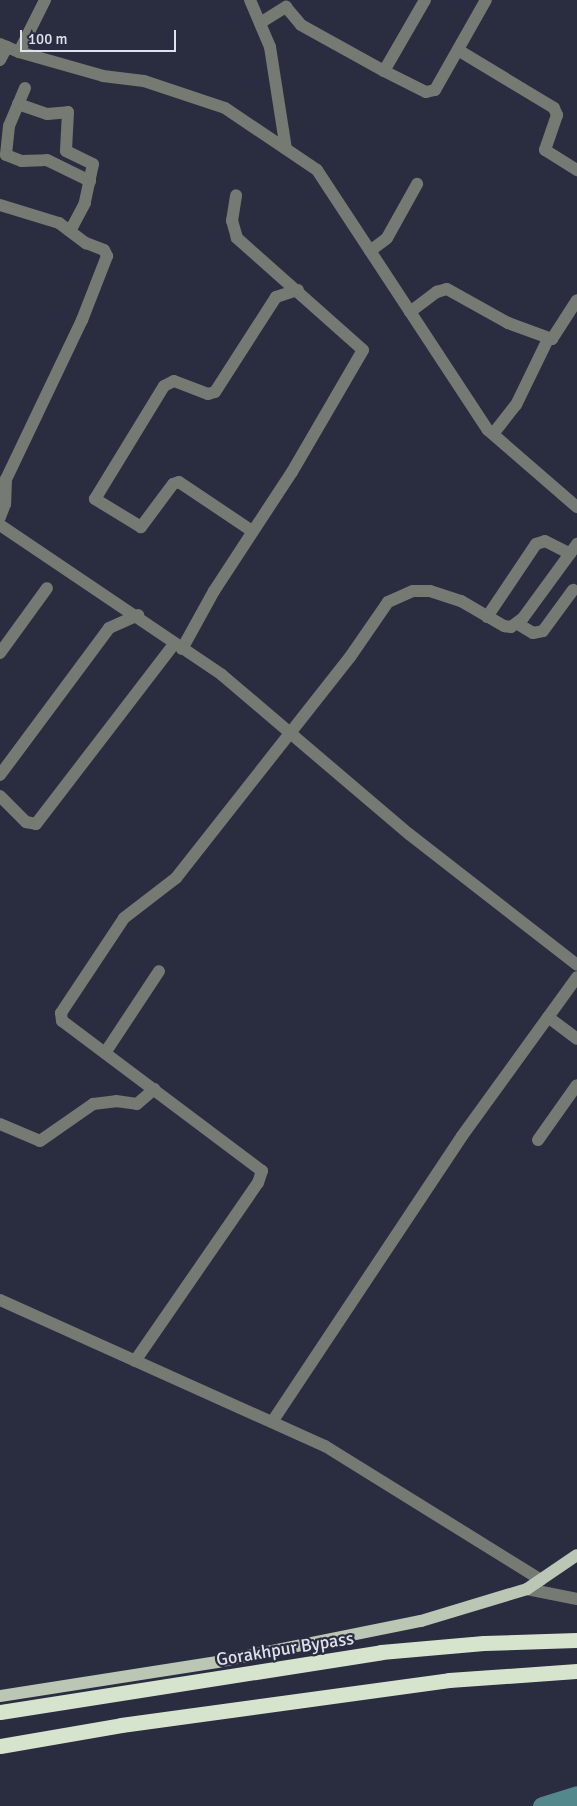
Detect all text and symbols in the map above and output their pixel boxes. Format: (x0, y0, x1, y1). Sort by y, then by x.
scale bar (22, 20, 179, 52)
text: 100 m (28, 30, 68, 48)
street label: Gorakhpur Bypass (215, 1627, 355, 1671)

